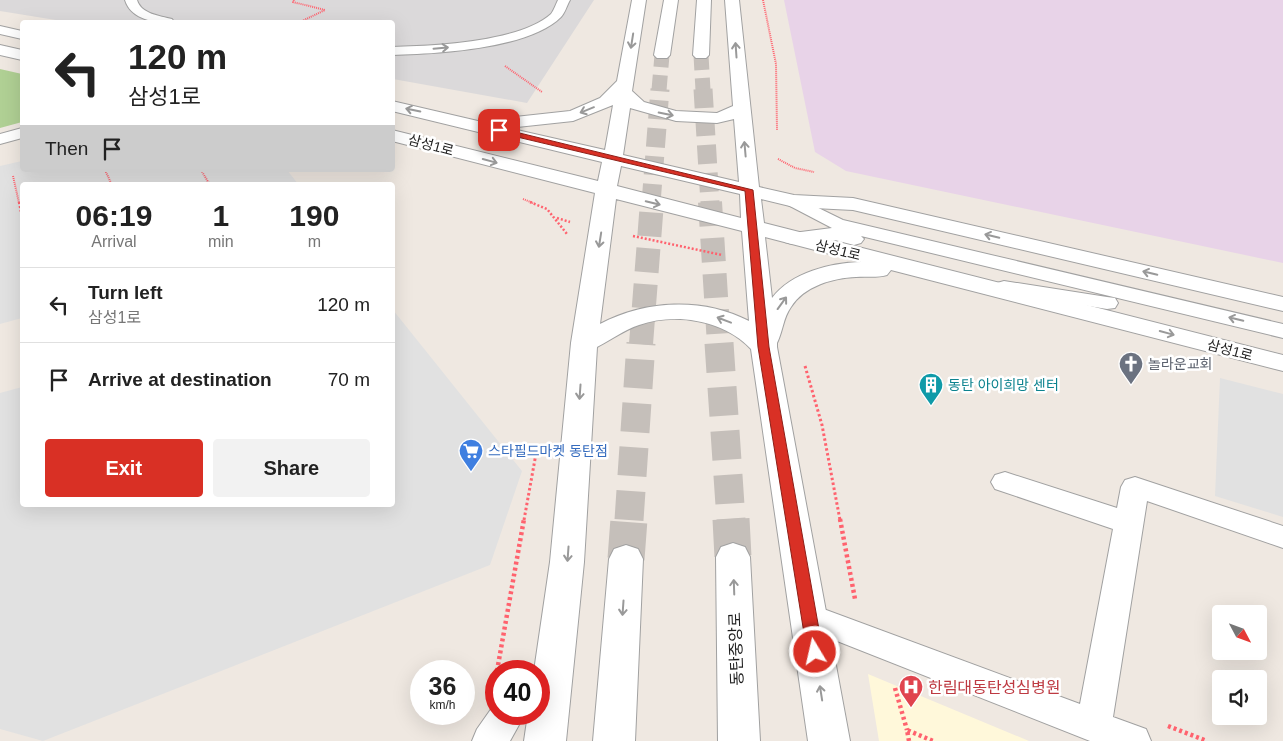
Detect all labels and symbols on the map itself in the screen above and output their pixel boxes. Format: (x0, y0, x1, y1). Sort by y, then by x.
one-way arrow (627, 33, 637, 49)
one-way arrow (731, 42, 740, 58)
one-way arrow (433, 44, 449, 53)
one-way arrow (405, 105, 421, 114)
one-way arrow (580, 106, 595, 116)
pin (478, 109, 520, 151)
one-way arrow (658, 110, 674, 119)
street label: 삼성1로 (407, 131, 456, 159)
one-way arrow (741, 141, 750, 157)
one-way arrow (482, 157, 498, 166)
one-way arrow (644, 199, 660, 208)
one-way arrow (595, 231, 605, 247)
one-way arrow (984, 231, 1000, 240)
street label: 삼성1로 (814, 237, 863, 263)
one-way arrow (1143, 268, 1159, 277)
one-way arrow (777, 296, 787, 310)
one-way arrow (1228, 314, 1244, 323)
one-way arrow (717, 315, 732, 324)
one-way arrow (1158, 329, 1174, 338)
street label: 삼성1로 (1206, 336, 1255, 364)
church icon: 놀라운교회 (1118, 351, 1144, 385)
place label: 놀라운교회 (1148, 356, 1212, 372)
building icon: 동탄 아이희망 센터 (918, 372, 944, 406)
place label: 동탄 아이희망 센터 (948, 377, 1059, 393)
one-way arrow (575, 384, 585, 400)
supermarket icon: 스타필드마켓 동탄점 (458, 438, 484, 472)
place label: 스타필드마켓 동탄점 (488, 443, 608, 459)
one-way arrow (563, 546, 573, 562)
one-way arrow (729, 580, 738, 596)
one-way arrow (619, 600, 628, 616)
north arrow (1212, 605, 1268, 660)
street label: 동탄중앙로 (726, 612, 746, 686)
position arrow (788, 625, 840, 677)
speed limit sign: 40 (485, 660, 550, 725)
hospital icon: 한림대동탄성심병원 (898, 674, 924, 708)
place label: 한림대동탄성심병원 (928, 679, 1060, 696)
one-way arrow (816, 685, 826, 701)

